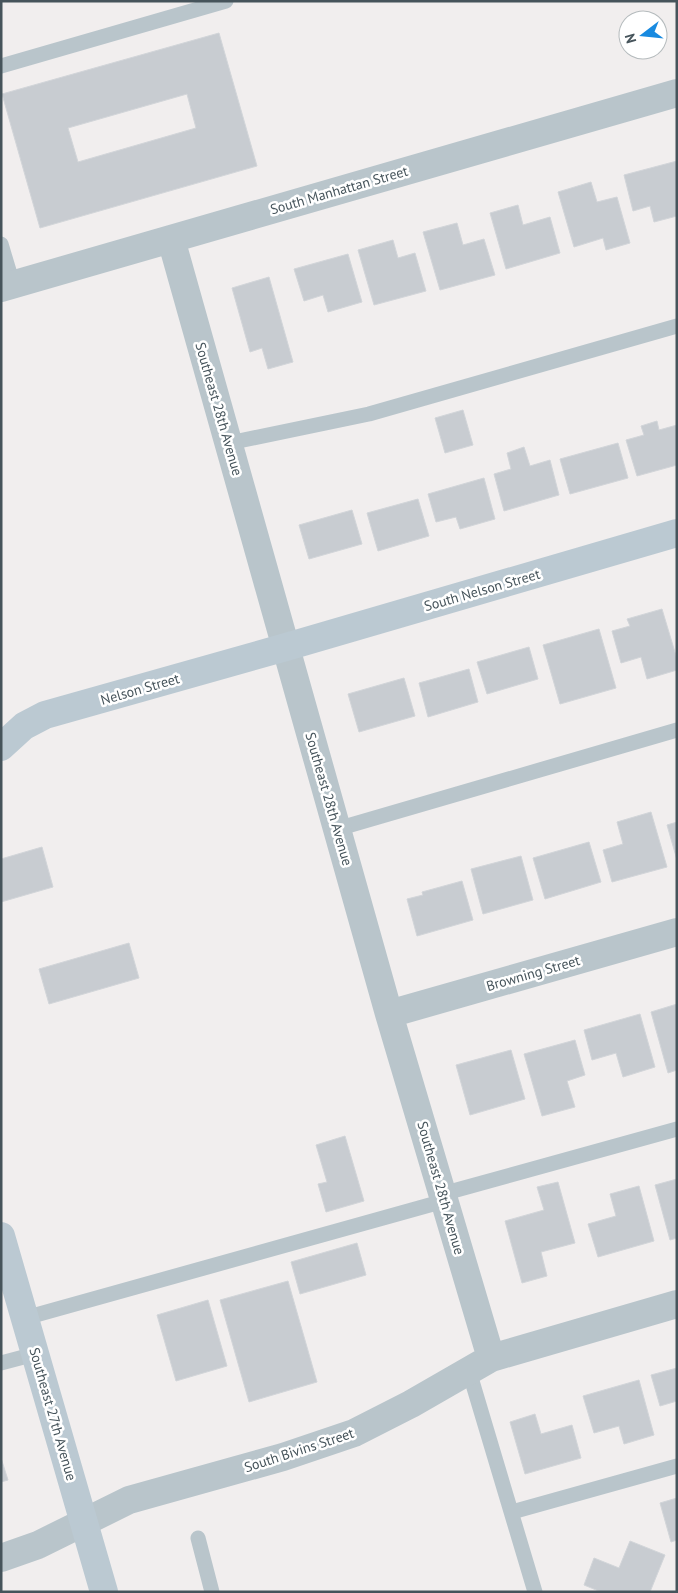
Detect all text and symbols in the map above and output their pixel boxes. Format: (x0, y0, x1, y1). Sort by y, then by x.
north arrow (618, 10, 668, 60)
text: N (621, 32, 640, 45)
street label: South Manhattan Street (268, 162, 410, 218)
street label: Southeast 28th Avenue (191, 340, 247, 478)
street label: South Nelson Street (422, 565, 542, 615)
street label: Nelson Street (99, 669, 182, 709)
street label: Southeast 28th Avenue (301, 730, 357, 868)
street label: Browning Street (484, 951, 582, 995)
street label: Southeast 28th Avenue (413, 1119, 469, 1257)
street label: Southeast 27th Avenue (25, 1345, 81, 1483)
street label: South Bivins Street (242, 1424, 356, 1476)

